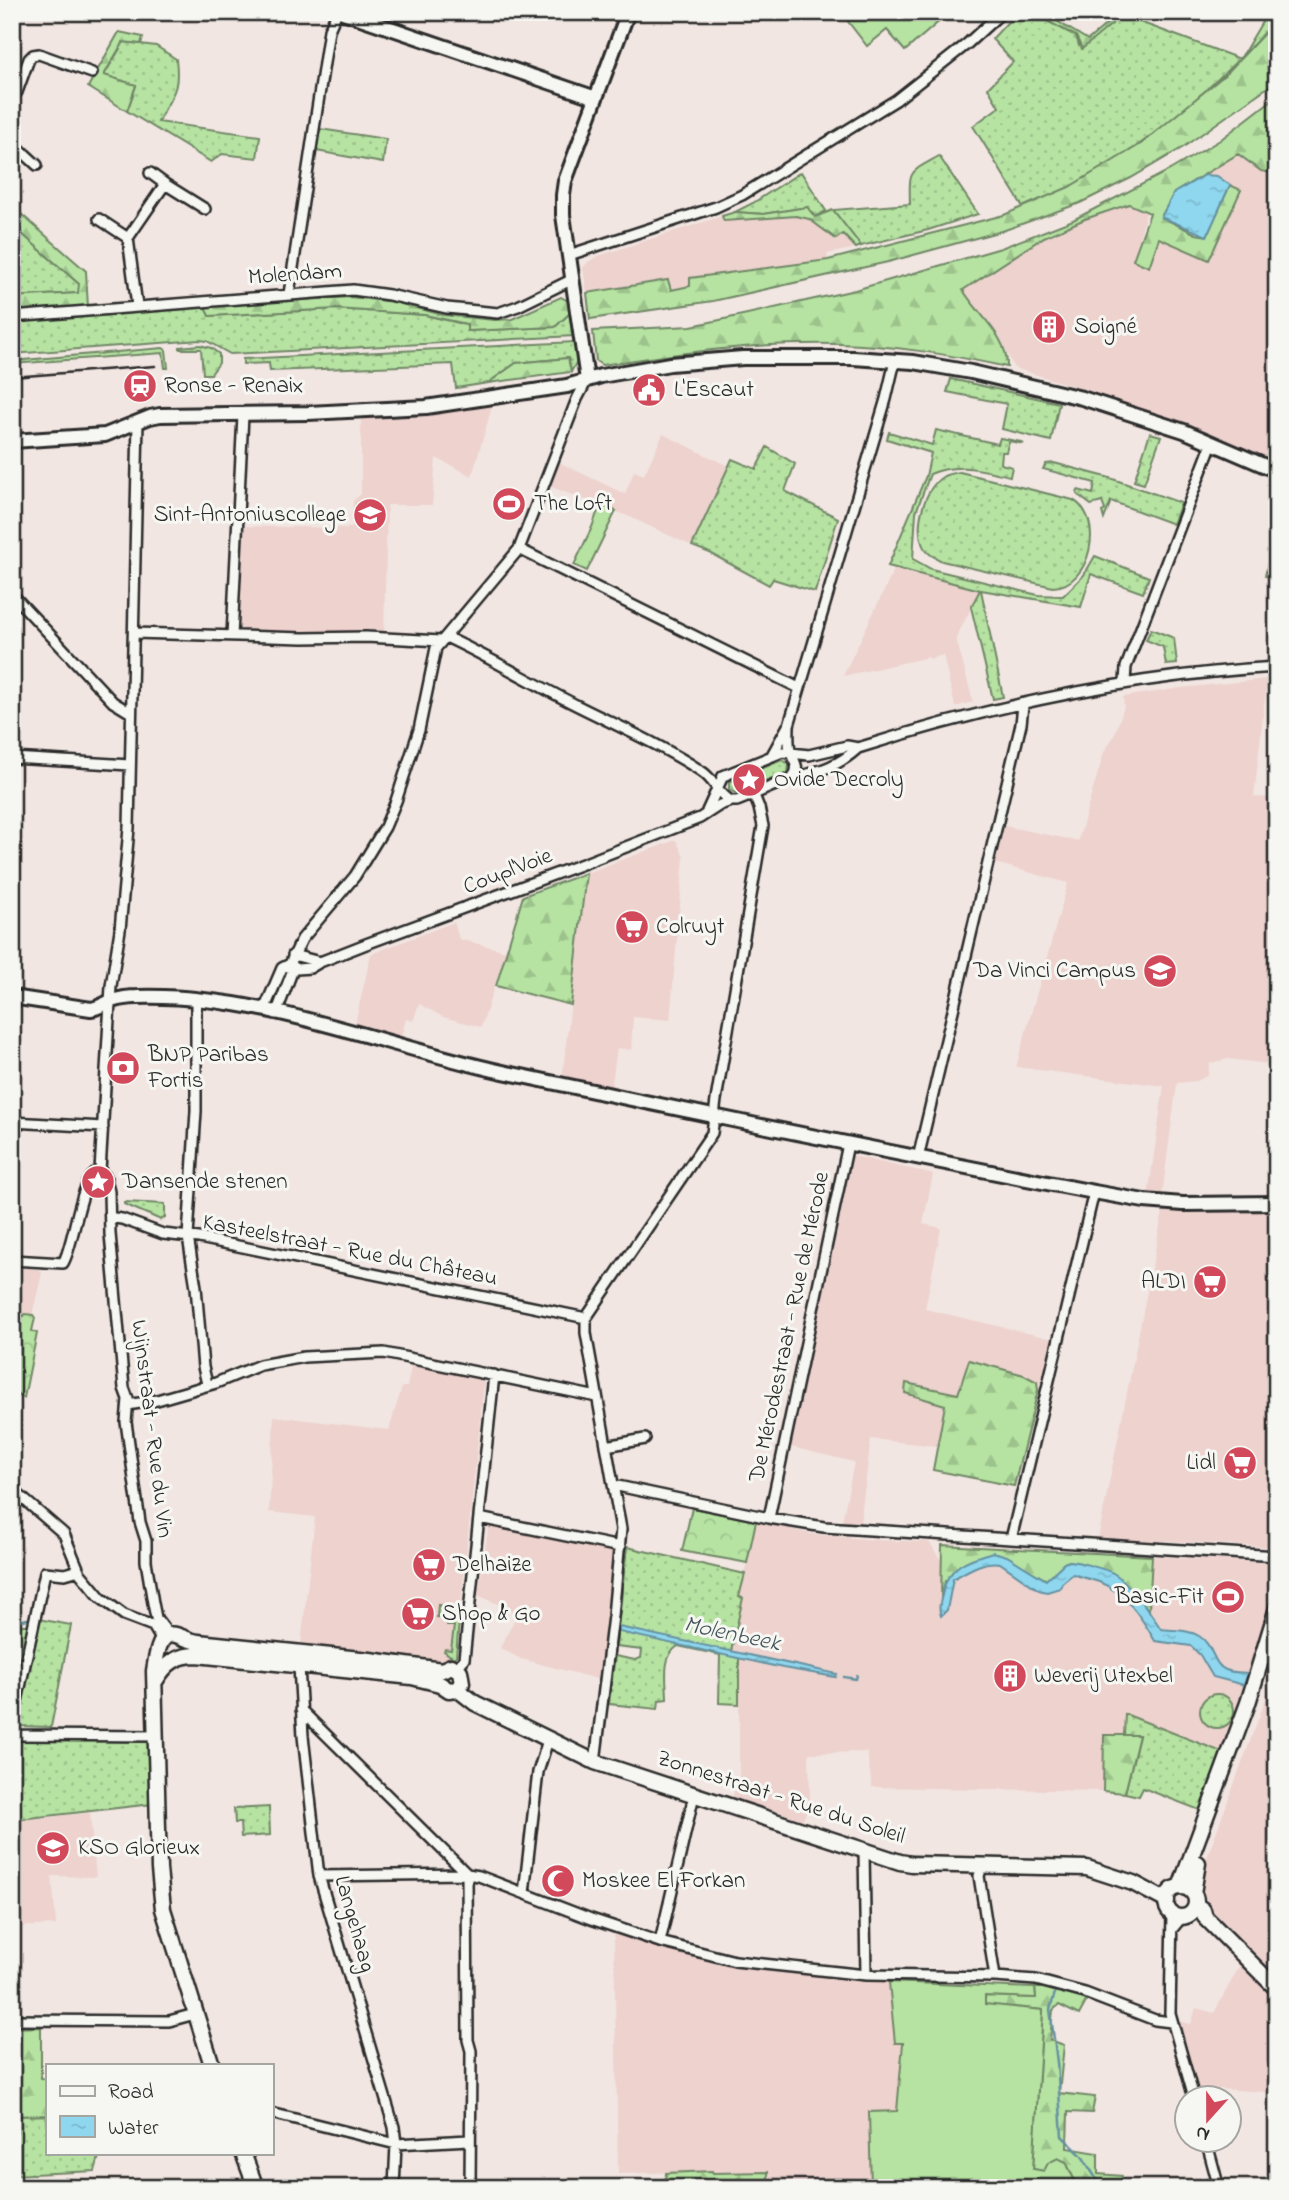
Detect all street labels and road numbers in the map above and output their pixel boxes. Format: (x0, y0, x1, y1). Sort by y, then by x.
street label: Molendam (247, 255, 343, 295)
street label: Coupl'Voie (459, 840, 558, 904)
street label: De Mérodestraat - Rue de Mérode (741, 1168, 839, 1486)
street label: Kasteelstraat - Rue du Château (200, 1206, 500, 1296)
street label: Wijnstraat - Rue du Vin (121, 1318, 181, 1540)
street label: Zonnestraat - Rue du Soleil (653, 1742, 909, 1854)
street label: Langehaag (324, 1872, 384, 1976)

